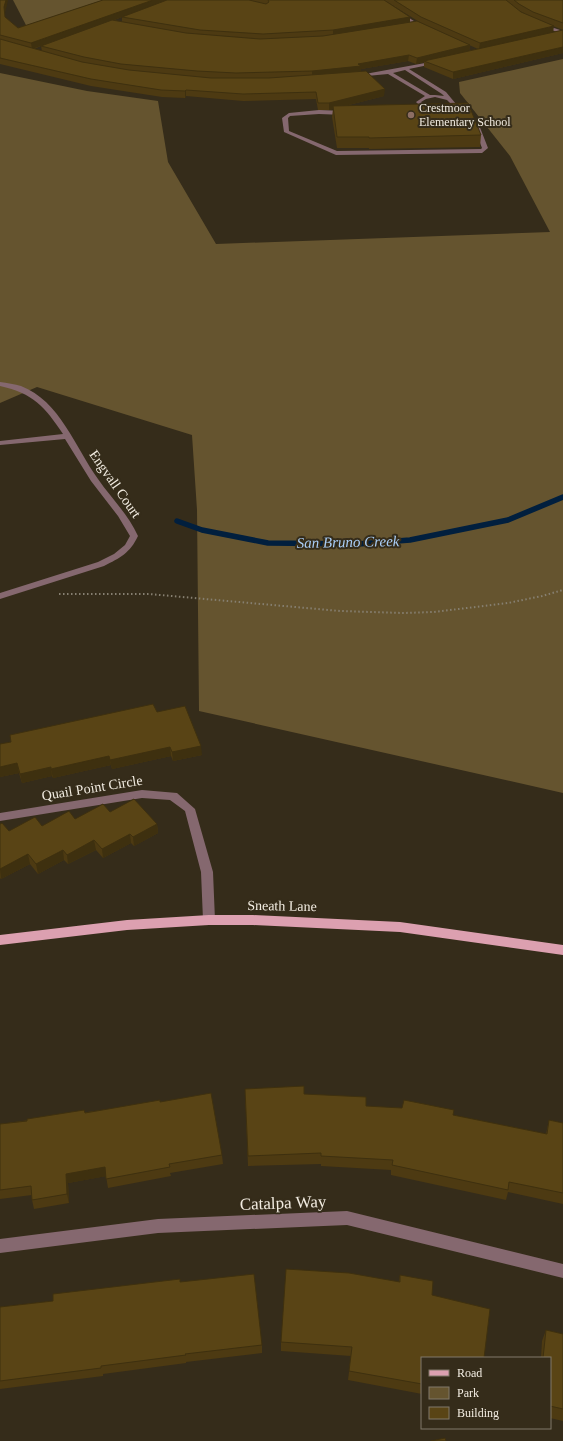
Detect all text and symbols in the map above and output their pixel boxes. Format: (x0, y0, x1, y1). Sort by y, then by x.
place label: Crestmoor Elementary School (419, 101, 511, 129)
marker: Crestmoor Elementary School (406, 110, 416, 120)
street label: Engvall Court (86, 447, 144, 521)
water label: San Bruno Creek (296, 533, 400, 551)
street label: Quail Point Circle (41, 773, 143, 803)
street label: Sneath Lane (247, 898, 317, 914)
street label: Catalpa Way (239, 1192, 327, 1214)
legend (421, 1357, 551, 1429)
text: Road (457, 1366, 482, 1380)
text: Park (457, 1386, 479, 1400)
text: Building (457, 1406, 499, 1420)

